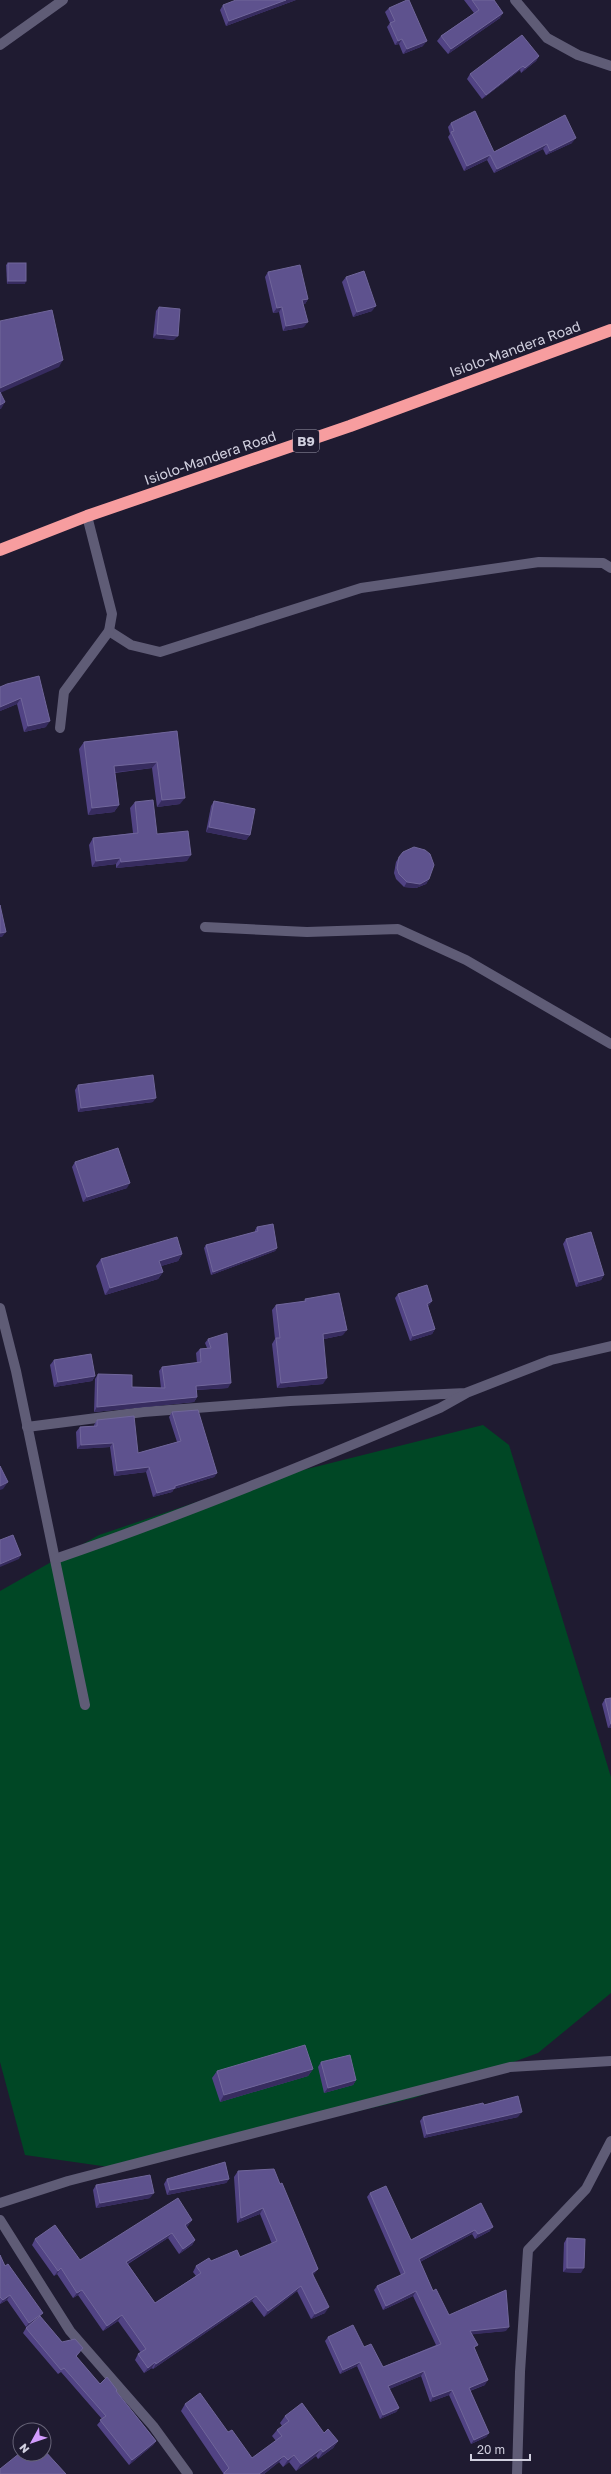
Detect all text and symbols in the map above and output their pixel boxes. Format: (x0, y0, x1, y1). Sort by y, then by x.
street label: Isiolo-Mandera Road (447, 317, 583, 380)
street label: Isiolo-Mandera Road (142, 427, 278, 488)
road number: B9 (293, 430, 319, 452)
north arrow (12, 2422, 52, 2462)
scale bar (471, 2436, 530, 2462)
text: N (16, 2441, 32, 2456)
text: 20 m (477, 2442, 505, 2457)

